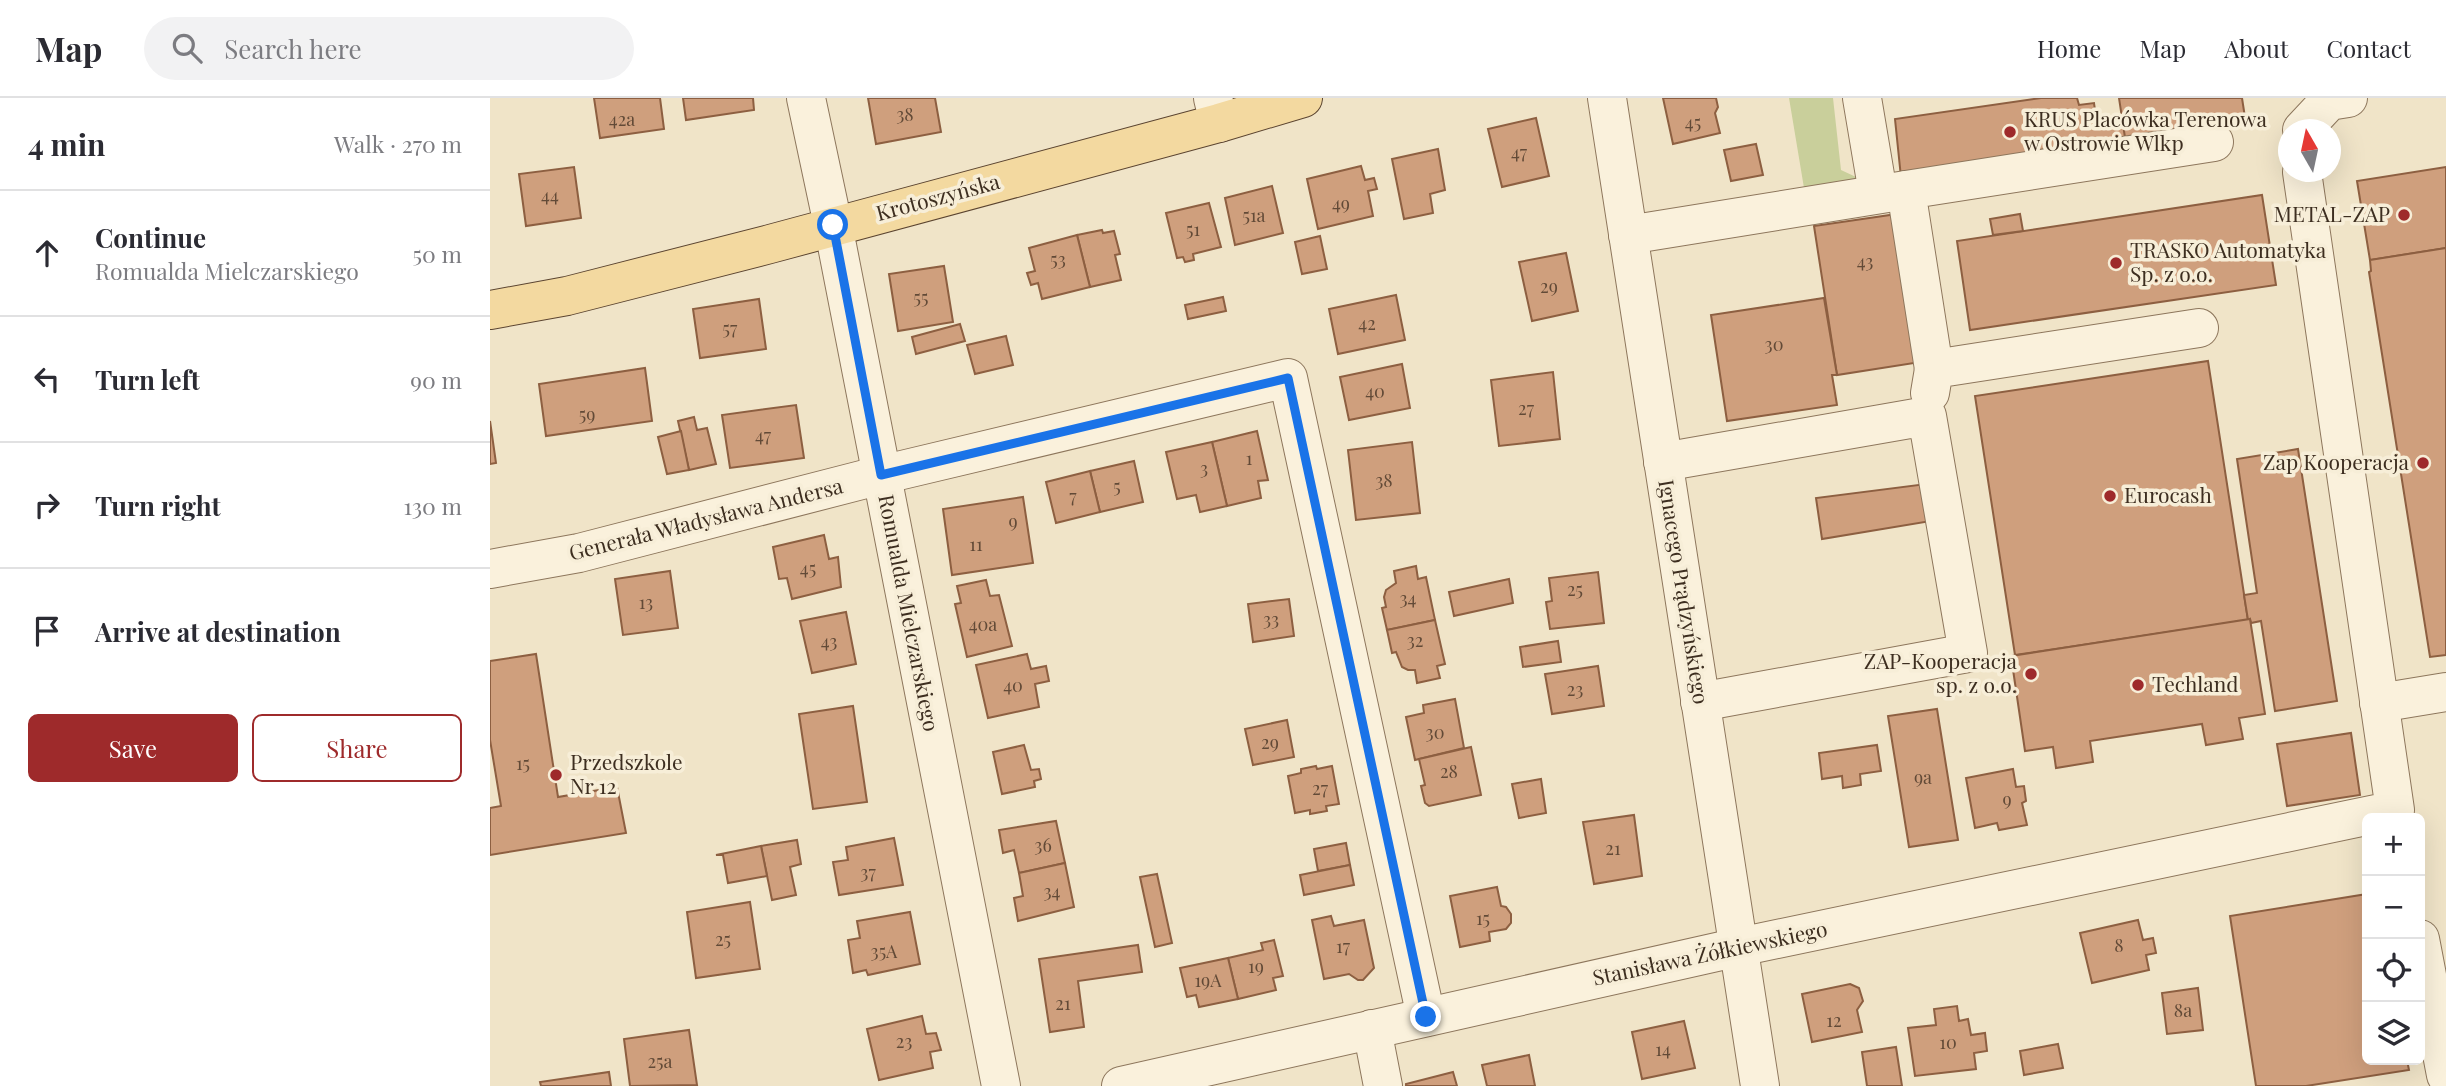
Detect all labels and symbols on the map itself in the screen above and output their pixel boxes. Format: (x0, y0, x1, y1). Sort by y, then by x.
house number: 38 (896, 102, 914, 126)
place label: KRUS Placówka Terenowa w Ostrowie Wlkp (2024, 104, 2267, 156)
house number: 42a (609, 107, 635, 131)
house number: 45 (1685, 110, 1701, 134)
north arrow (2278, 119, 2341, 182)
marker: KRUS Placówka Terenowa w Ostrowie Wlkp (2002, 124, 2018, 140)
house number: 47 (1511, 140, 1528, 164)
street label: Krotoszyńska (873, 166, 1003, 226)
house number: 44 (541, 183, 559, 207)
house number: 49 (1332, 191, 1350, 215)
place label: METAL-ZAP (2274, 199, 2390, 227)
house number: 51a (1242, 203, 1266, 227)
marker: METAL-ZAP (2396, 207, 2412, 223)
route start (817, 209, 848, 240)
house number: 51 (1186, 217, 1200, 241)
place label: TRASKO Automatyka Sp. z o.o. (2130, 235, 2327, 287)
house number: 53 (1050, 247, 1066, 271)
house number: 43 (1857, 249, 1873, 273)
marker: TRASKO Automatyka Sp. z o.o. (2108, 255, 2124, 271)
house number: 29 (1540, 274, 1558, 298)
house number: 55 (914, 285, 928, 309)
house number: 42 (1358, 311, 1376, 335)
house number: 57 (723, 316, 738, 340)
house number: 30 (1765, 332, 1783, 356)
house number: 40 (1365, 379, 1385, 403)
house number: 27 (1518, 396, 1535, 420)
house number: 59 (579, 402, 595, 426)
house number: 47 (755, 423, 772, 447)
house number: 1 (1246, 446, 1253, 470)
place label: Zap Kooperacja (2263, 447, 2410, 475)
marker: Zap Kooperacja (2415, 455, 2431, 471)
house number: 3 (1200, 456, 1208, 480)
house number: 38 (1375, 468, 1393, 492)
street label: Generała Władysława Andersa (566, 470, 846, 566)
house number: 5 (1113, 474, 1121, 498)
street label: Ignacego Prądzyńskiego (1653, 477, 1717, 706)
place label: Eurocash (2124, 480, 2212, 508)
house number: 7 (1069, 484, 1077, 508)
marker: Eurocash (2102, 488, 2118, 504)
street label: Romualda Mielczarskiego (873, 492, 947, 733)
house number: 9 (1008, 509, 1018, 533)
house number: 11 (969, 532, 983, 556)
house number: 45 (800, 556, 816, 580)
house number: 25 (1567, 577, 1583, 601)
house number: 34 (1399, 586, 1417, 610)
house number: 13 (639, 590, 653, 614)
house number: 33 (1263, 607, 1279, 631)
house number: 40a (969, 612, 997, 636)
house number: 32 (1407, 628, 1423, 652)
house number: 43 (821, 629, 837, 653)
place label: ZAP-Kooperacja sp. z o.o. (1864, 646, 2018, 698)
marker: ZAP-Kooperacja sp. z o.o. (2023, 666, 2039, 682)
place label: Techland (2152, 669, 2239, 697)
house number: 40 (1003, 673, 1023, 697)
house number: 23 (1567, 677, 1583, 701)
marker: Techland (2130, 677, 2146, 693)
house number: 30 (1426, 720, 1444, 744)
house number: 29 (1261, 730, 1279, 754)
place label: Przedszkole Nr 12 (570, 747, 683, 799)
house number: 15 (516, 751, 530, 775)
house number: 28 (1440, 759, 1458, 783)
house number: 9a (1914, 765, 1932, 789)
marker: Przedszkole Nr 12 (548, 767, 564, 783)
house number: 27 (1312, 776, 1329, 800)
house number: 9 (2002, 787, 2012, 811)
house number: 36 (1034, 833, 1052, 857)
house number: 21 (1605, 836, 1621, 860)
house number: 37 (860, 860, 876, 884)
house number: 34 (1043, 879, 1061, 903)
house number: 15 (1476, 906, 1490, 930)
street label: Stanisława Żółkiewskiego (1590, 913, 1829, 991)
house number: 25 (715, 927, 731, 951)
house number: 8 (2114, 933, 2124, 957)
house number: 17 (1336, 934, 1351, 958)
house number: 35A (871, 939, 898, 963)
house number: 19 (1248, 954, 1264, 978)
house number: 19A (1194, 968, 1222, 992)
house number: 21 (1055, 991, 1071, 1015)
house number: 8a (2174, 998, 2192, 1022)
route end (1410, 1001, 1441, 1032)
house number: 12 (1826, 1008, 1842, 1032)
house number: 23 (896, 1029, 912, 1053)
house number: 10 (1939, 1030, 1957, 1054)
house number: 14 (1655, 1037, 1671, 1061)
house number: 25a (647, 1049, 673, 1073)

